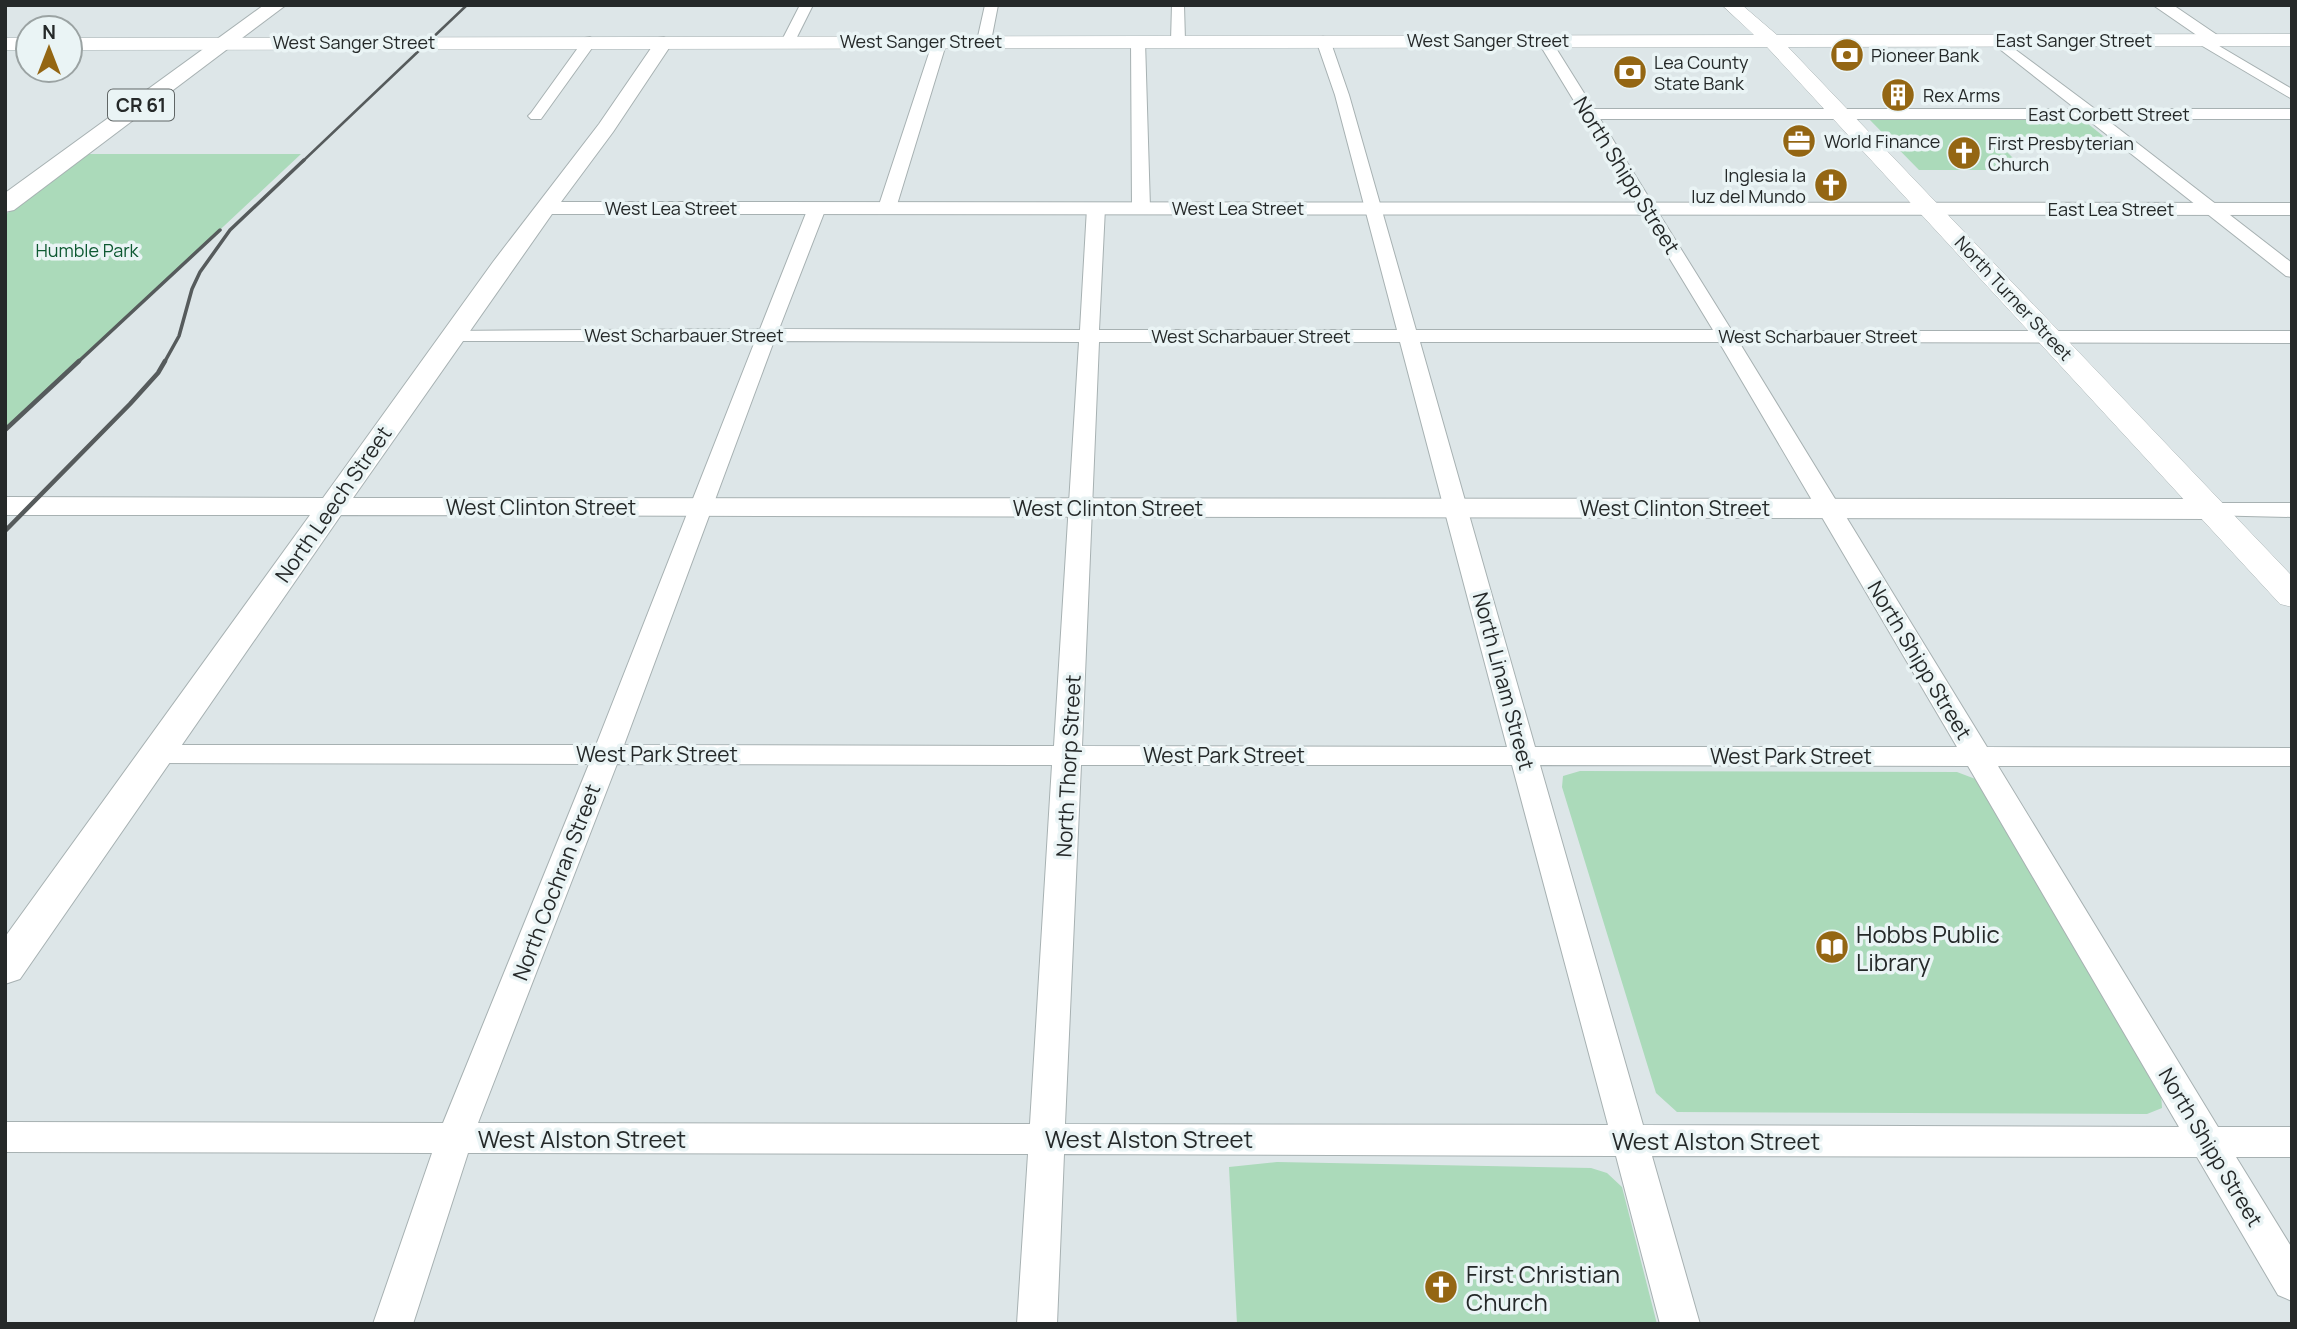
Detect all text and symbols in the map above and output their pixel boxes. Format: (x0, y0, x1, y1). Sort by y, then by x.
north arrow (14, 14, 84, 84)
text: N (42, 19, 56, 45)
street label: West Sanger Street (1407, 28, 1569, 52)
street label: East Sanger Street (1996, 28, 2152, 52)
street label: West Sanger Street (840, 29, 1002, 53)
street label: West Sanger Street (273, 30, 435, 54)
bank icon: Pioneer Bank (1828, 36, 1866, 74)
place label: Pioneer Bank (1871, 43, 1980, 67)
place label: Lea County State Bank (1654, 50, 1749, 95)
bank icon: Lea County State Bank (1611, 53, 1649, 91)
building icon: Rex Arms (1879, 76, 1917, 114)
place label: Rex Arms (1923, 83, 2000, 107)
road number: CR 61 (108, 90, 174, 120)
street label: North Shipp Street (1567, 91, 1687, 259)
street label: East Corbett Street (2028, 102, 2190, 126)
office icon: World Finance (1780, 122, 1818, 160)
place label: World Finance (1824, 129, 1940, 153)
place label: First Presbyterian Church (1988, 131, 2134, 176)
church icon: First Presbyterian Church (1945, 134, 1983, 172)
place label: Inglesia la luz del Mundo (1691, 163, 1806, 208)
church icon: Inglesia la luz del Mundo (1812, 166, 1850, 204)
street label: West Lea Street (605, 196, 737, 220)
street label: West Lea Street (1172, 196, 1304, 220)
street label: East Lea Street (2048, 197, 2174, 221)
street label: North Turner Street (1950, 231, 2078, 365)
park label: Humble Park (35, 238, 140, 262)
street label: West Scharbauer Street (584, 323, 784, 347)
street label: West Scharbauer Street (1151, 324, 1351, 348)
street label: West Scharbauer Street (1718, 324, 1918, 348)
street label: North Leech Street (269, 420, 397, 588)
street label: West Clinton Street (446, 493, 636, 521)
street label: West Clinton Street (1013, 494, 1203, 522)
street label: West Clinton Street (1580, 494, 1770, 522)
street label: North Shipp Street (1862, 575, 1978, 745)
street label: North Linam Street (1467, 589, 1541, 773)
street label: North Thorp Street (1049, 674, 1087, 858)
street label: West Park Street (576, 740, 738, 768)
street label: West Park Street (1143, 741, 1305, 769)
street label: West Park Street (1710, 742, 1872, 770)
street label: North Cochran Street (506, 780, 606, 984)
place label: Hobbs Public Library (1856, 917, 2000, 978)
library icon: Hobbs Public Library (1813, 928, 1851, 966)
street label: North Shipp Street (2153, 1062, 2269, 1232)
street label: West Alston Street (478, 1122, 686, 1155)
street label: West Alston Street (1045, 1122, 1253, 1155)
street label: West Alston Street (1612, 1124, 1820, 1157)
place label: First Christian Church (1466, 1257, 1620, 1318)
church icon: First Christian Church (1422, 1268, 1460, 1306)

